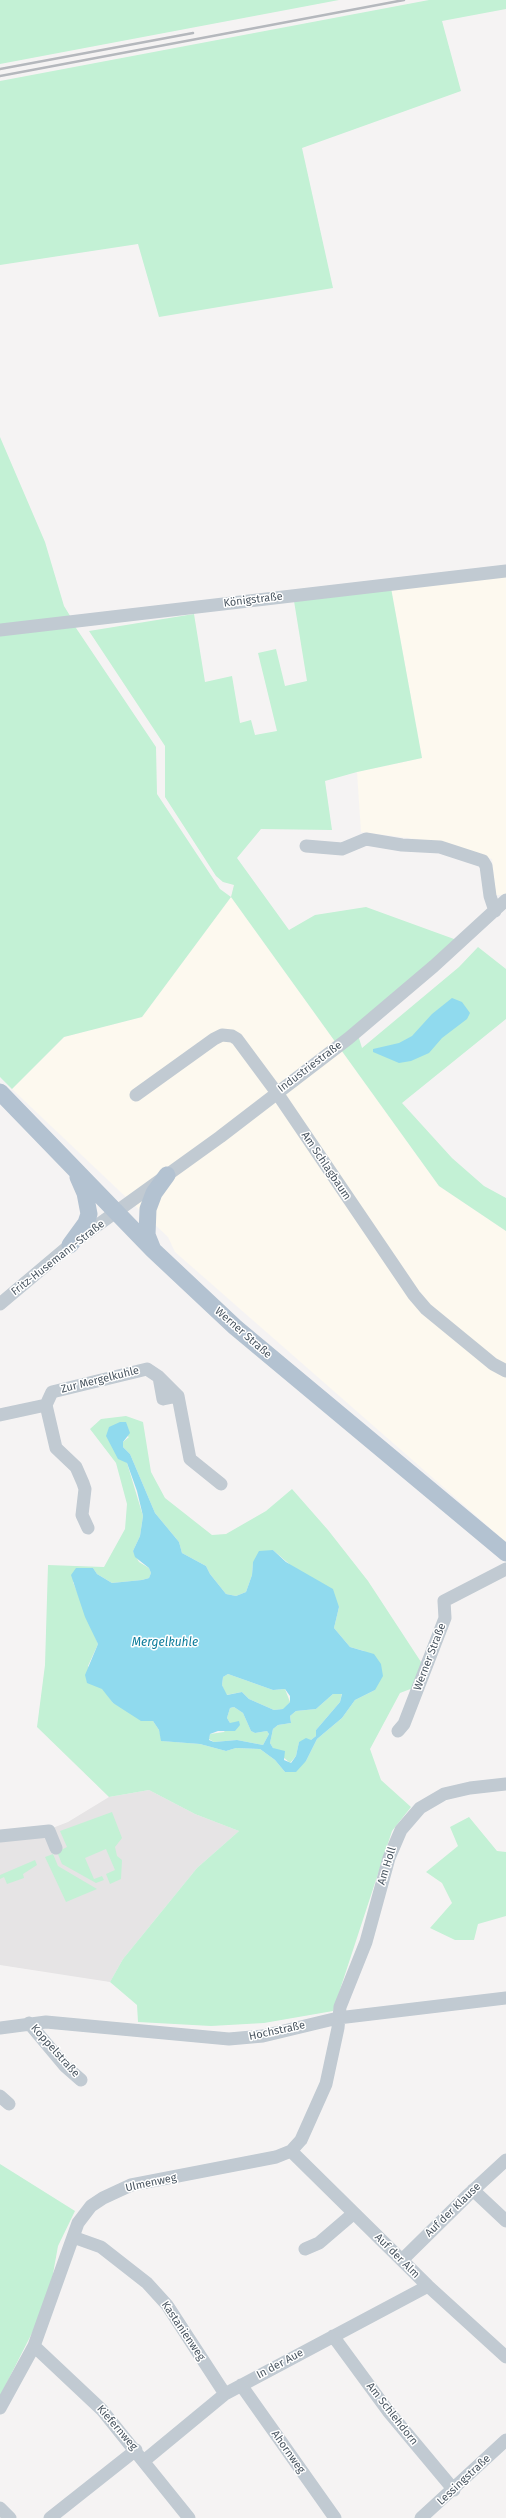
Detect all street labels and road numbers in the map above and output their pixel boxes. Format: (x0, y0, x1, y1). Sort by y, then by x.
street label: Königstraße (223, 590, 283, 610)
street label: Industriestraße (275, 1039, 345, 1095)
street label: Am Schlagbaum (298, 1129, 354, 1203)
street label: Fritz-Husemann-Straße (9, 1217, 107, 1299)
street label: Werner Straße (212, 1305, 274, 1361)
street label: Zur Mergelkuhle (60, 1364, 140, 1396)
street label: Werner Straße (411, 1621, 449, 1693)
street label: Am Holl (375, 1845, 399, 1887)
street label: Hochstraße (248, 2019, 306, 2043)
street label: Koppelstraße (28, 2022, 82, 2080)
street label: Ulmenweg (124, 2171, 178, 2195)
street label: Auf der Klause (422, 2180, 484, 2240)
street label: Auf der Alm (372, 2231, 422, 2281)
street label: Kastanienweg (158, 2299, 208, 2363)
street label: In der Aue (254, 2346, 306, 2382)
street label: Am Schlehdorn (364, 2380, 420, 2448)
street label: Kiefernweg (94, 2403, 140, 2453)
street label: Ahornweg (268, 2428, 308, 2476)
street label: Lessingstraße (435, 2452, 493, 2508)

